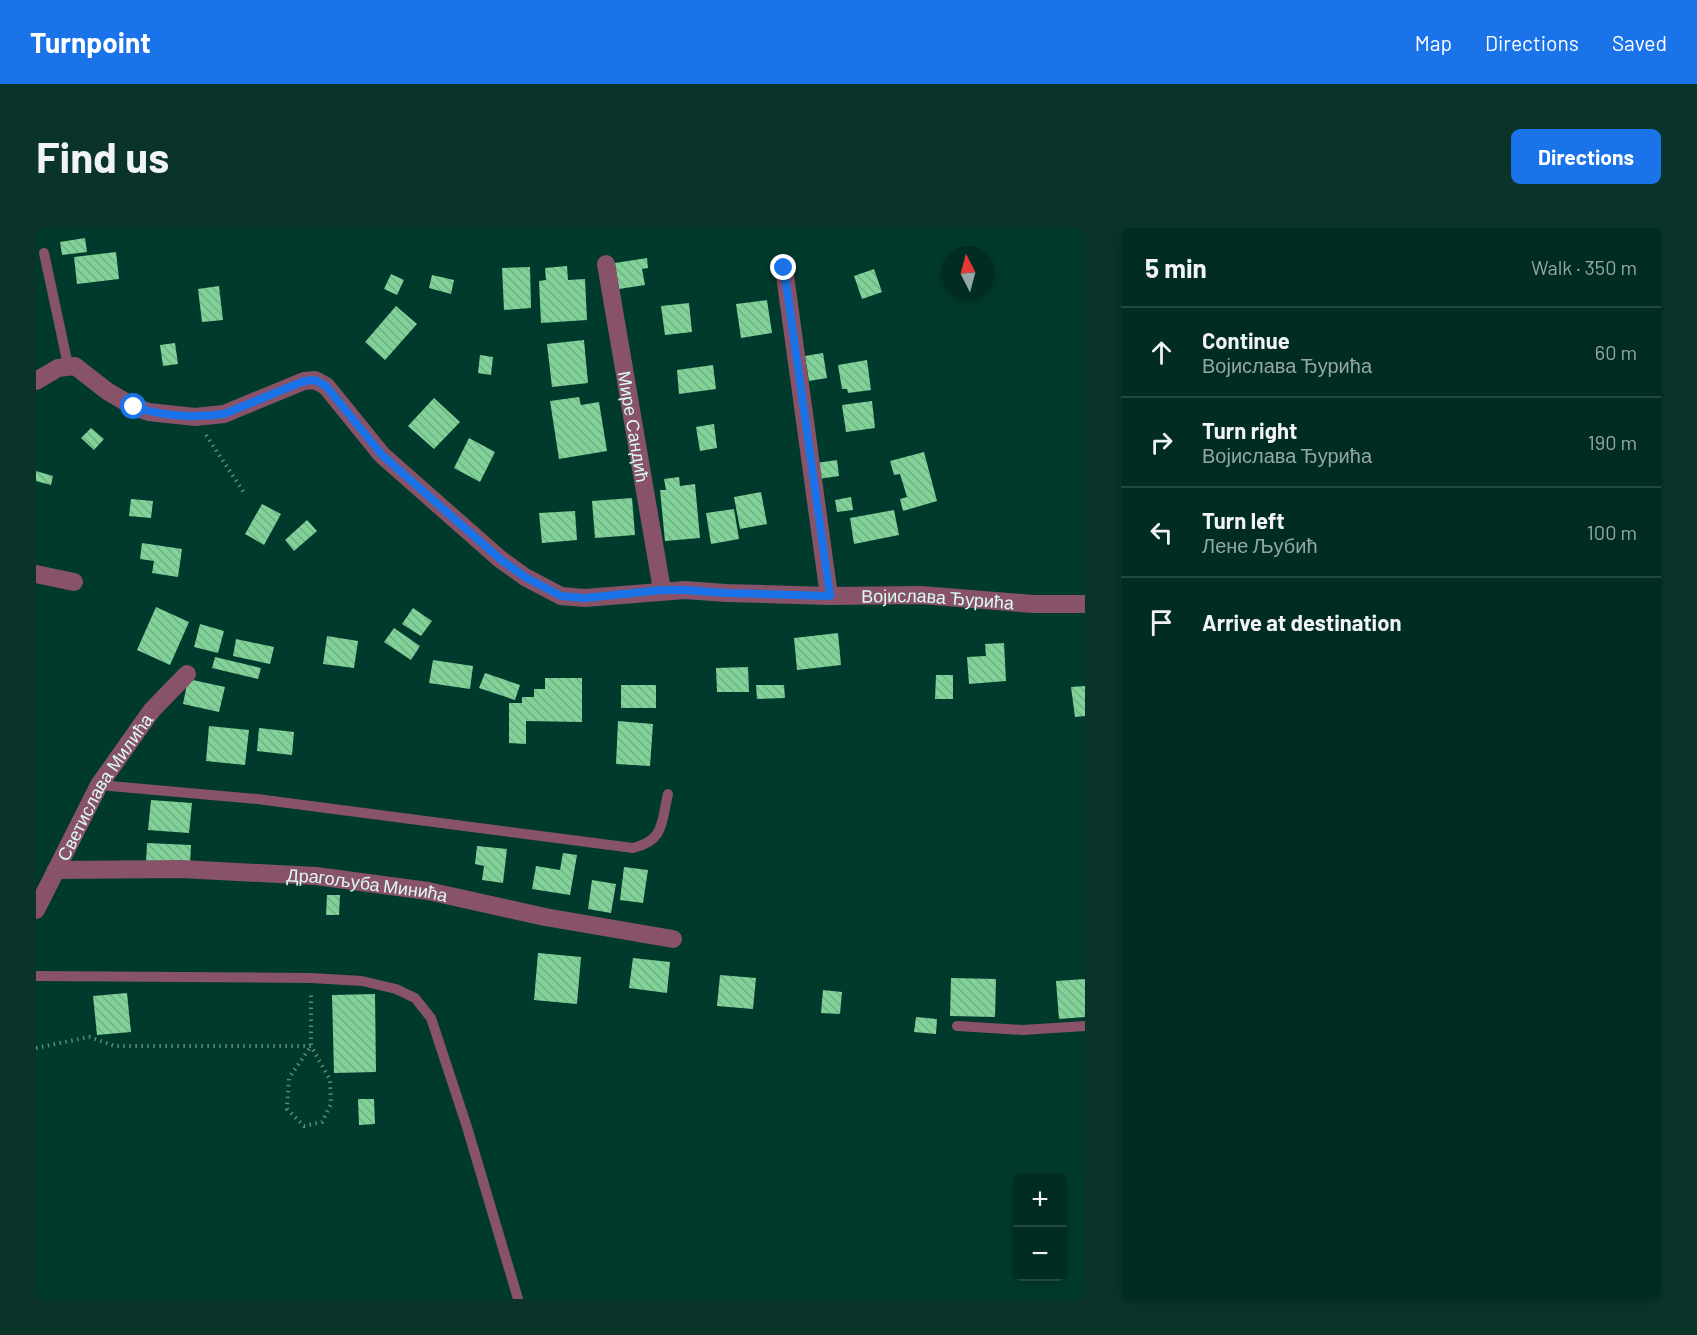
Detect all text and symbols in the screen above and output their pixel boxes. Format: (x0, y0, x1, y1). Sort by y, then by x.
text: Turnpoint (30, 25, 151, 59)
text: Map (1415, 30, 1452, 55)
text: Directions (1485, 30, 1579, 55)
text: Saved (1612, 30, 1667, 55)
button: Directions (1511, 129, 1661, 184)
text: Find us (36, 131, 169, 181)
north arrow (941, 246, 995, 300)
text: 5 min (1145, 252, 1207, 283)
route end (770, 254, 796, 280)
text: Walk · 350 m (1531, 255, 1637, 279)
text: Continue (1202, 327, 1290, 353)
icon: ahead (1145, 336, 1178, 369)
text: 60 m (1595, 340, 1637, 364)
text: Војислава Ђурића (1202, 353, 1372, 377)
street label: Мире Сандић (614, 369, 654, 484)
route start (120, 393, 146, 419)
text: Turn right (1202, 417, 1297, 443)
icon: right (1145, 426, 1178, 459)
text: 190 m (1588, 430, 1637, 454)
text: Војислава Ђурића (1202, 443, 1372, 467)
text: Turn left (1202, 507, 1285, 533)
icon: left (1145, 516, 1178, 549)
text: 100 m (1587, 520, 1637, 544)
text: Лене Љубић (1202, 533, 1318, 557)
street label: Војислава Ђурића (861, 584, 1016, 614)
icon: arrive (1145, 606, 1178, 639)
text: Arrive at destination (1202, 609, 1401, 635)
street label: Светислава Милића (52, 708, 158, 864)
street label: Драгољуба Минића (286, 863, 451, 906)
map controls (1013, 1173, 1067, 1281)
button: + (1013, 1173, 1067, 1227)
button: − (1013, 1227, 1067, 1281)

